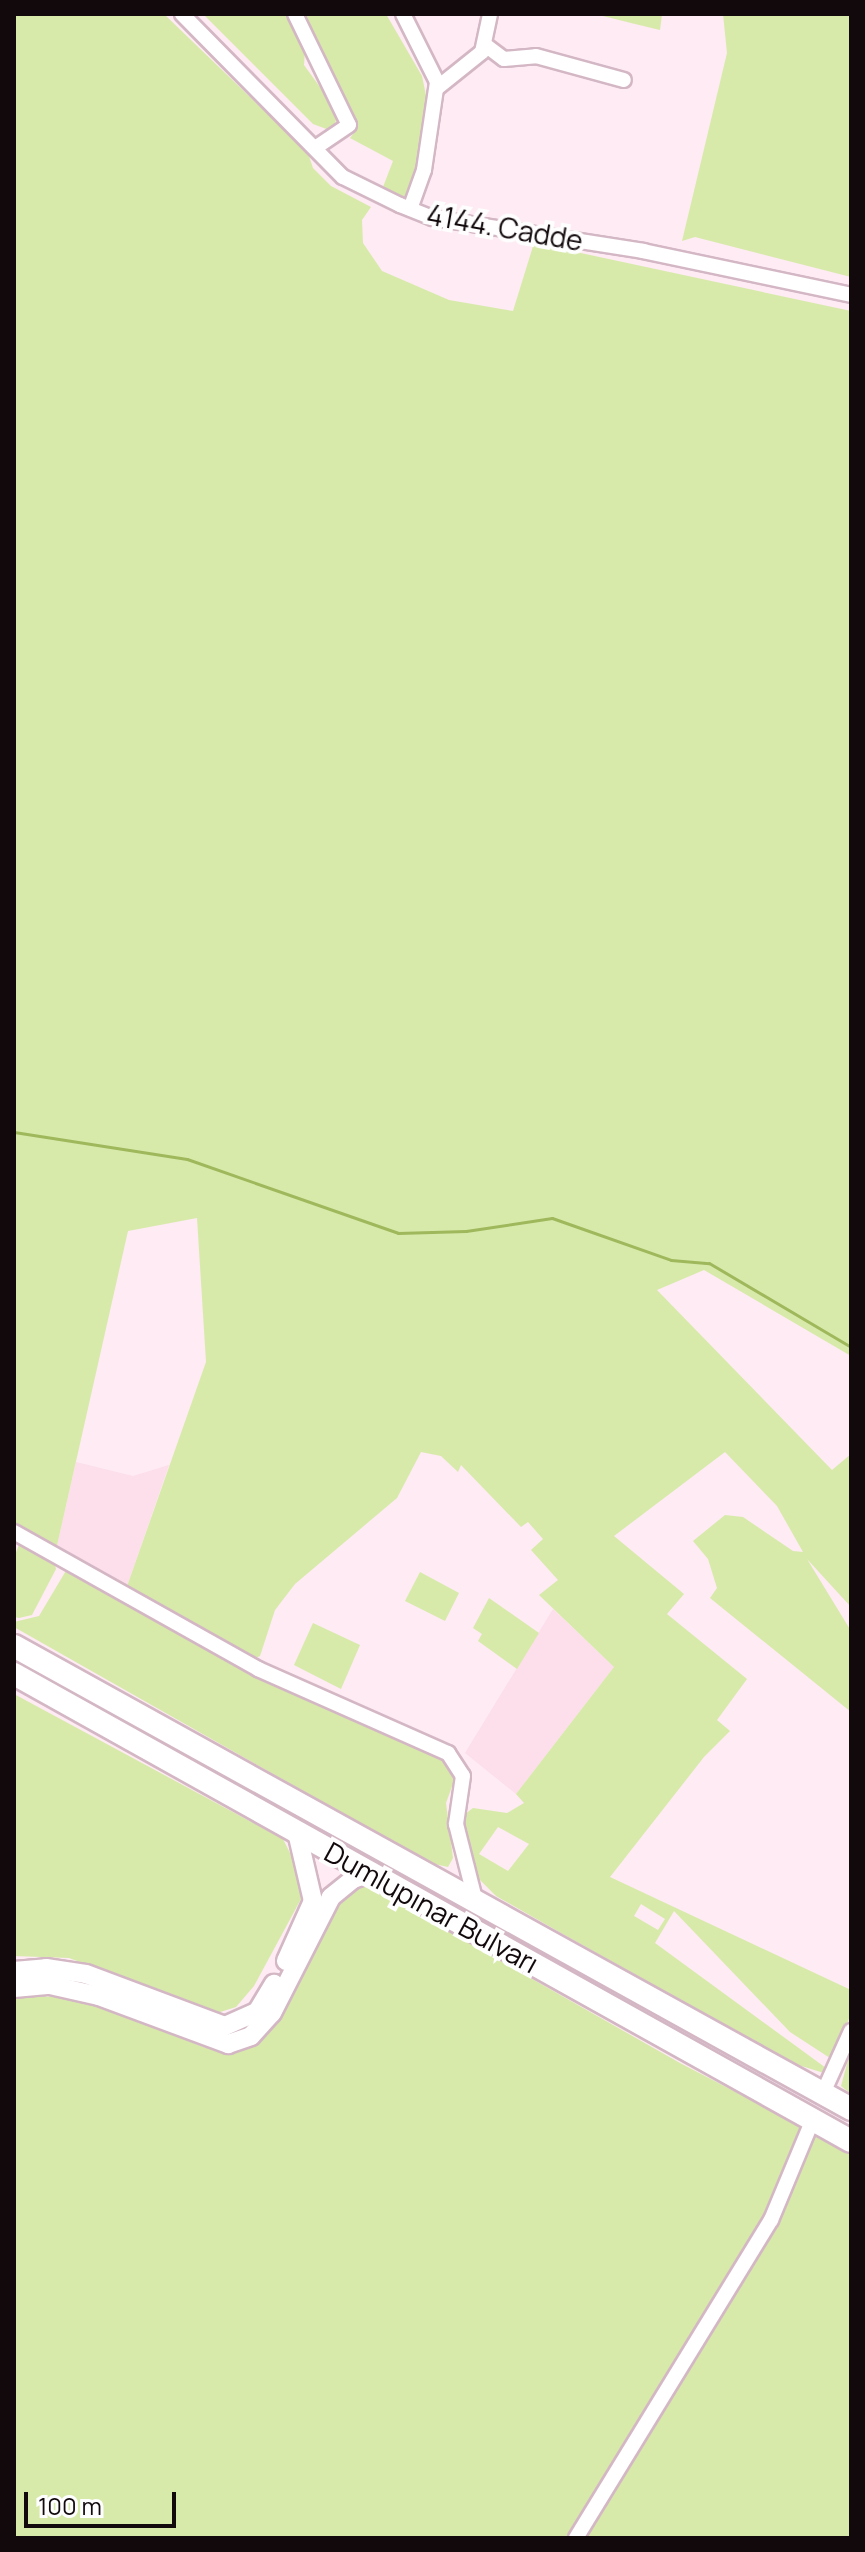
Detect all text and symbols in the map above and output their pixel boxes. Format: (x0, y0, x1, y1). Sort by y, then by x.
street label: 4144. Cadde (424, 197, 586, 257)
street label: Dumlupınar Bulvarı (319, 1834, 545, 1980)
scale bar (28, 2476, 180, 2526)
text: 100 m (38, 2489, 102, 2522)

